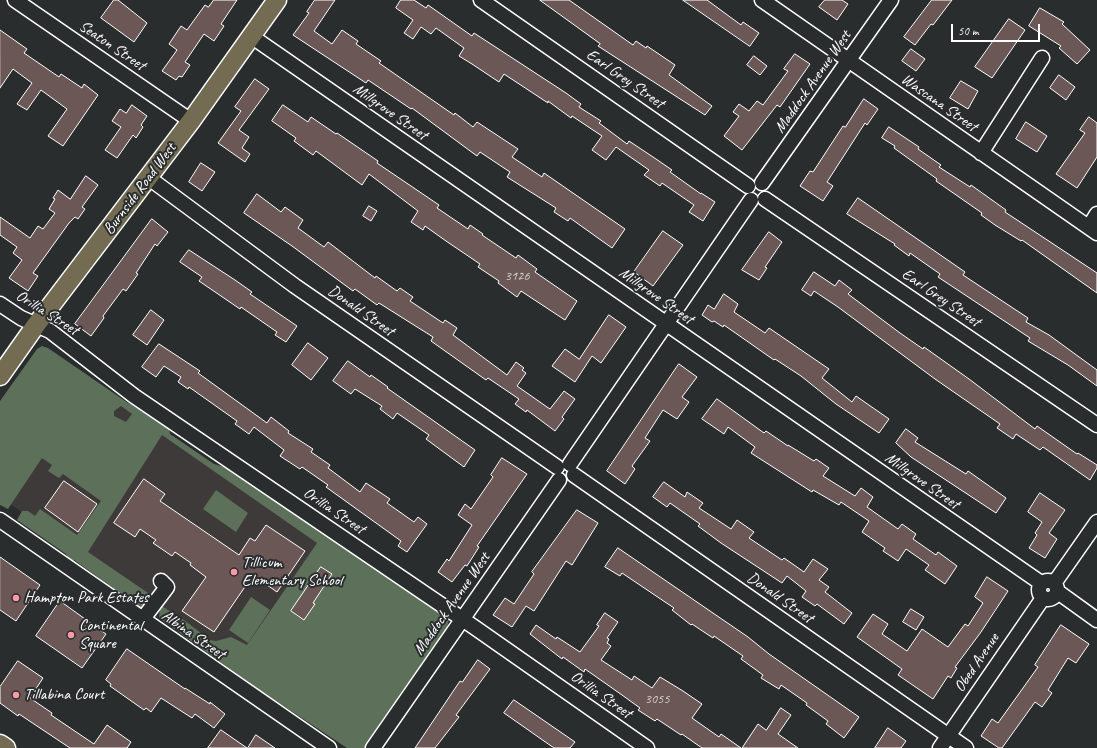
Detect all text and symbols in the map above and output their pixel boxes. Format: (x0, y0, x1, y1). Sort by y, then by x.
scale bar (953, 16, 1042, 42)
street label: Seaton Street (75, 17, 149, 75)
text: 50 m (958, 23, 978, 39)
street label: Maddock Avenue West (771, 27, 855, 137)
street label: Earl Grey Street (582, 45, 668, 113)
street label: Wascana Street (897, 70, 981, 136)
street label: Millgrove Street (349, 79, 431, 145)
street label: Burnside Road West (99, 140, 181, 238)
street label: Millgrove Street (615, 263, 697, 329)
street label: Earl Grey Street (898, 265, 984, 331)
house number: 3126 (504, 268, 530, 284)
street label: Donald Street (324, 281, 398, 341)
street label: Orillia Street (12, 286, 82, 340)
street label: Millgrove Street (881, 448, 963, 514)
street label: Orillia Street (299, 483, 369, 539)
street label: Maddock Avenue West (410, 549, 494, 659)
place label: Tillicum Elementary School (242, 553, 342, 591)
marker: Tillicum Elementary School (229, 567, 239, 577)
street label: Donald Street (743, 568, 817, 628)
place label: Hampton Park Estates (24, 588, 148, 608)
marker: Hampton Park Estates (11, 593, 21, 603)
street label: Albina Street (158, 606, 228, 664)
place label: Continental Square (79, 616, 142, 654)
marker: Continental Square (66, 630, 76, 640)
street label: Obed Avenue (950, 630, 1004, 696)
street label: Orillia Street (567, 667, 635, 723)
place label: Tillabina Court (24, 685, 104, 705)
marker: Tillabina Court (11, 690, 21, 700)
house number: 3055 (644, 691, 670, 707)

